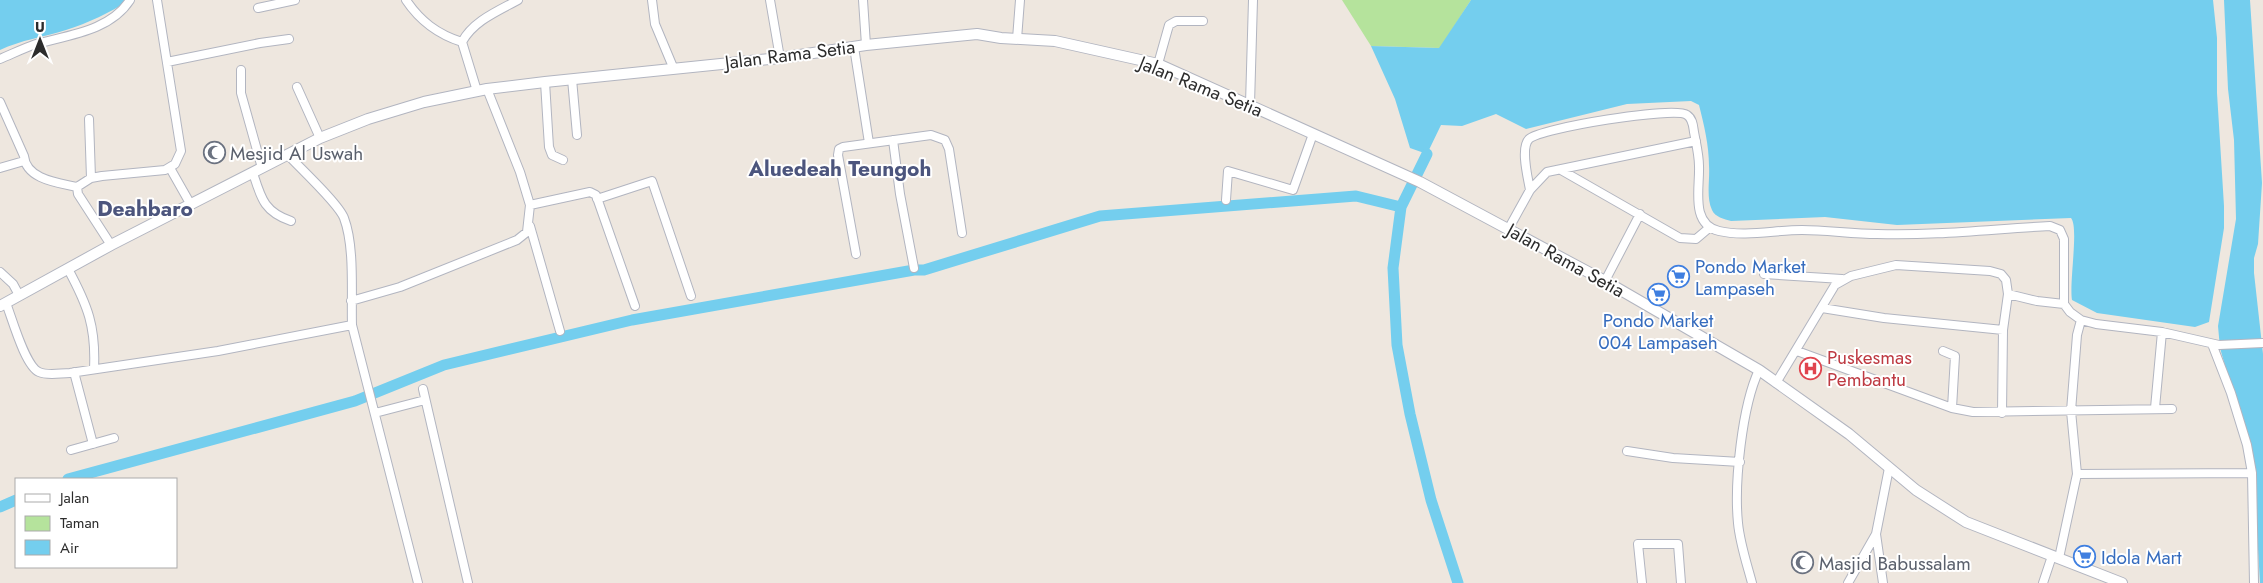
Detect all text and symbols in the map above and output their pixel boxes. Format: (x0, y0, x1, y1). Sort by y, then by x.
north arrow (15, 15, 65, 65)
text: U (35, 17, 45, 37)
street label: Jalan Rama Setia (720, 33, 857, 76)
street label: Jalan Rama Setia (1132, 48, 1267, 124)
place label: Mesjid Al Uswah (230, 140, 363, 167)
mosque icon: Mesjid Al Uswah (202, 141, 226, 165)
district label: Aluedeah Teungoh (748, 154, 931, 184)
district label: Deahbaro (97, 194, 193, 224)
street label: Jalan Rama Setia (1499, 215, 1630, 304)
place label: Pondo Market Lampaseh (1695, 253, 1806, 302)
supermarket icon: Pondo Market Lampaseh (1667, 265, 1691, 289)
supermarket icon: Pondo Market 004 Lampaseh (1646, 282, 1670, 306)
place label: Pondo Market 004 Lampaseh (1598, 307, 1718, 356)
place label: Puskesmas Pembantu (1827, 344, 1912, 393)
hospital icon: Puskesmas Pembantu (1799, 356, 1823, 380)
legend (15, 478, 178, 568)
text: Jalan (58, 487, 89, 509)
text: Taman (60, 512, 99, 534)
text: Air (60, 537, 80, 559)
place label: Idola Mart (2101, 544, 2182, 571)
supermarket icon: Idola Mart (2073, 545, 2097, 569)
place label: Masjid Babussalam (1819, 550, 1971, 577)
mosque icon: Masjid Babussalam (1791, 551, 1815, 575)

